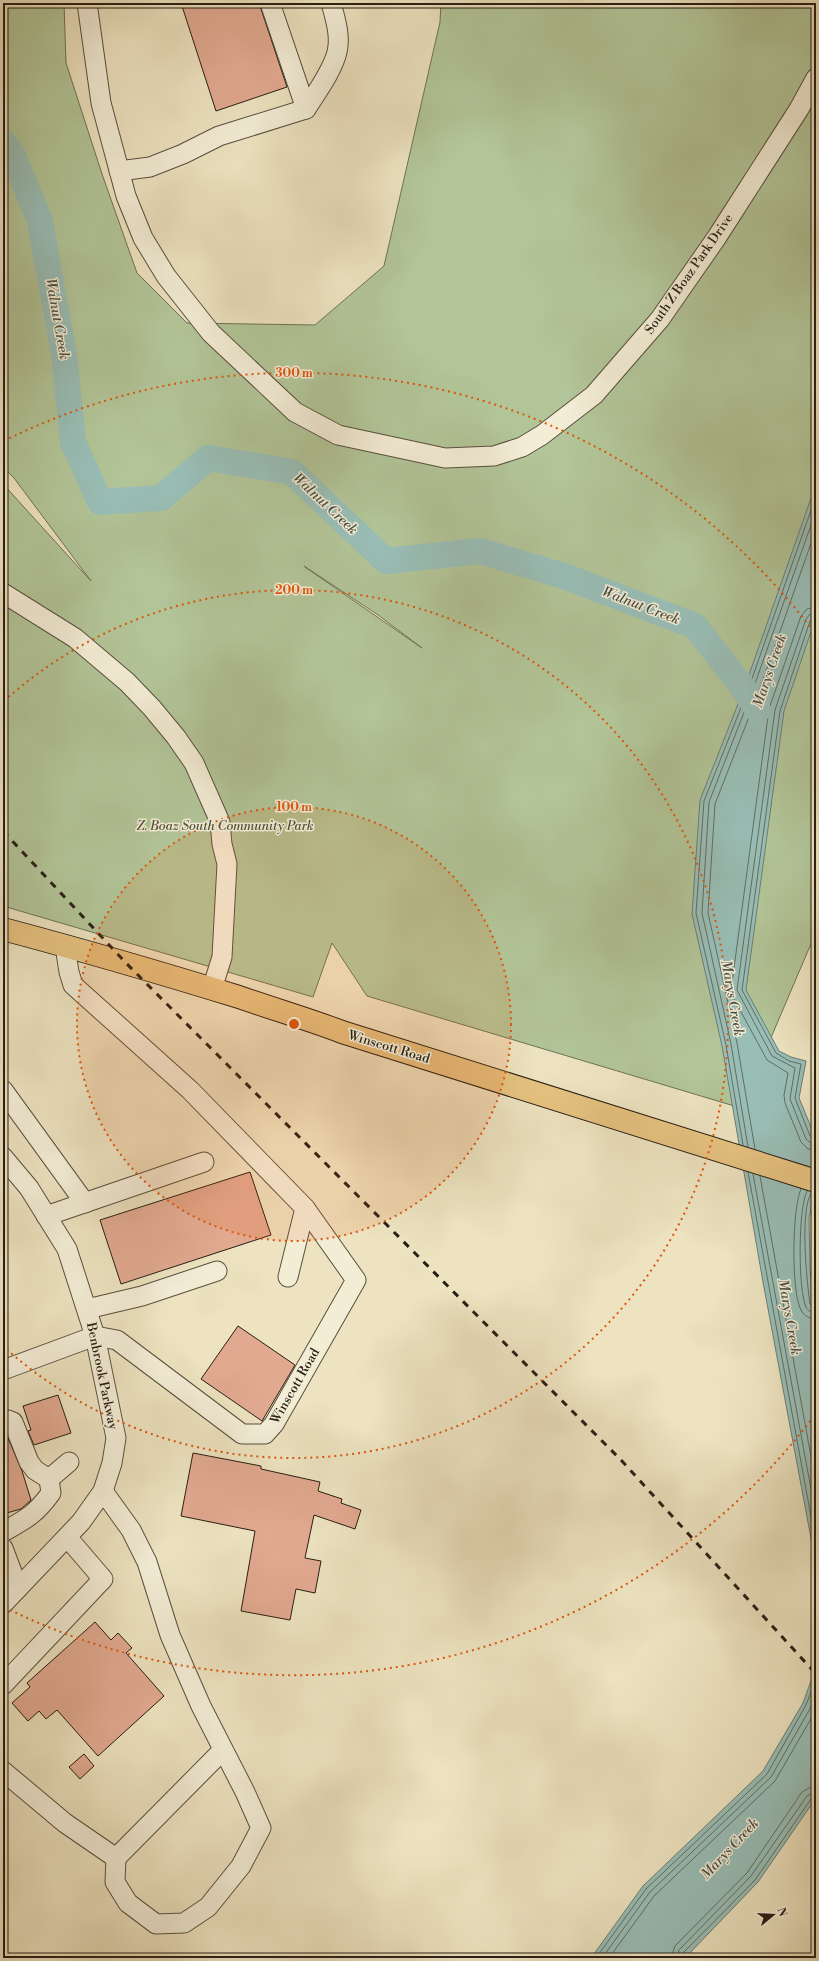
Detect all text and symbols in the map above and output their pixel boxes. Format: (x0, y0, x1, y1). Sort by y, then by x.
street label: South Z Boaz Park Drive (641, 210, 737, 337)
water label: Walnut Creek (41, 277, 73, 361)
text: 300 m (275, 366, 313, 381)
water label: Walnut Creek (289, 469, 361, 539)
text: 200 m (275, 583, 313, 598)
water label: Walnut Creek (599, 583, 683, 629)
water label: Marys Creek (749, 632, 791, 710)
text: 100 m (276, 800, 312, 815)
park label: Z. Boaz South Community Park (136, 818, 314, 834)
water label: Marys Creek (716, 958, 748, 1038)
centre of rings (287, 1017, 301, 1031)
street label: Winscott Road (345, 1027, 432, 1067)
water label: Marys Creek (773, 1277, 805, 1357)
street label: Benbrook Parkway (83, 1320, 121, 1432)
street label: Winscott Road (266, 1345, 323, 1428)
water label: Marys Creek (697, 1815, 763, 1883)
north arrow (753, 1895, 793, 1935)
text: N (774, 1906, 790, 1919)

